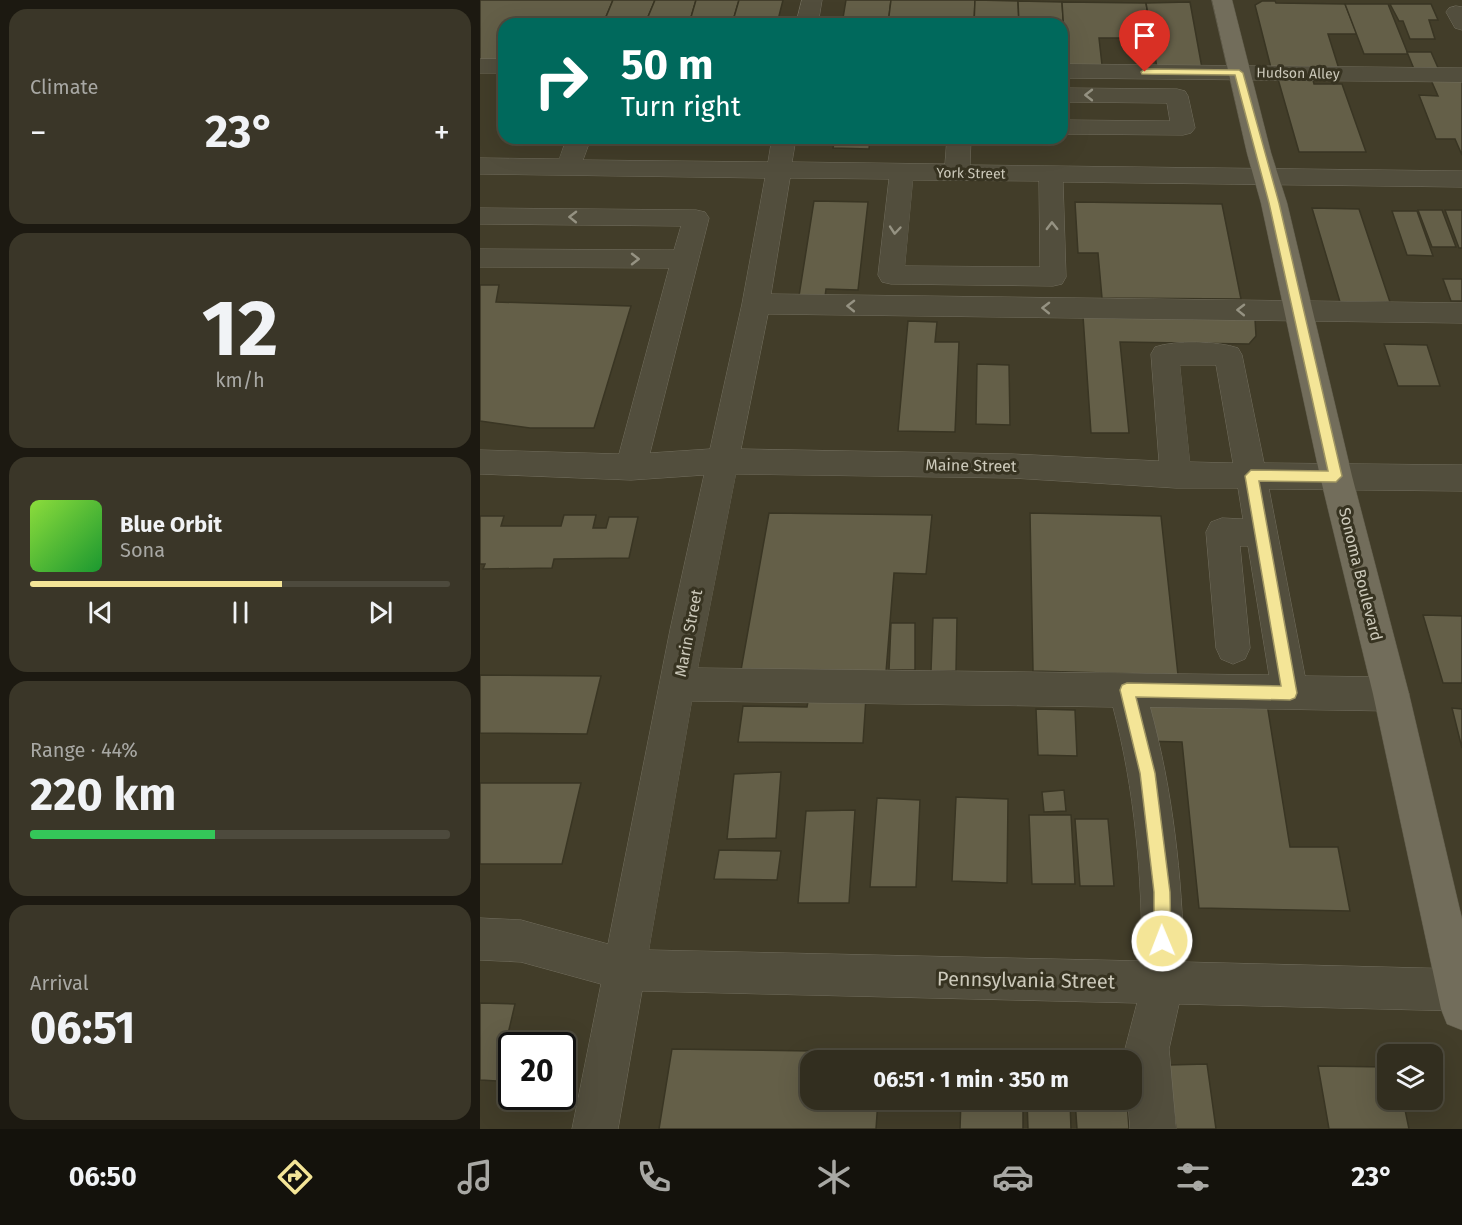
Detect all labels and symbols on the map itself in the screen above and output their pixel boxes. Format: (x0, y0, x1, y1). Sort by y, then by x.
pin (1119, 10, 1170, 72)
street label: Hudson Alley (1256, 64, 1340, 83)
one-way arrow (1084, 89, 1093, 101)
street label: York Street (936, 164, 1007, 183)
one-way arrow (569, 211, 578, 223)
one-way arrow (1046, 221, 1058, 230)
one-way arrow (889, 225, 902, 235)
one-way arrow (630, 253, 639, 265)
one-way arrow (846, 299, 855, 312)
one-way arrow (1041, 302, 1050, 314)
one-way arrow (1236, 304, 1245, 316)
street label: Maine Street (925, 455, 1017, 476)
street label: Sonoma Boulevard (1335, 506, 1386, 643)
street label: Marin Street (671, 587, 706, 679)
position arrow (1130, 909, 1194, 973)
street label: Pennsylvania Street (937, 966, 1116, 994)
speed limit sign: 20 (498, 1032, 576, 1110)

